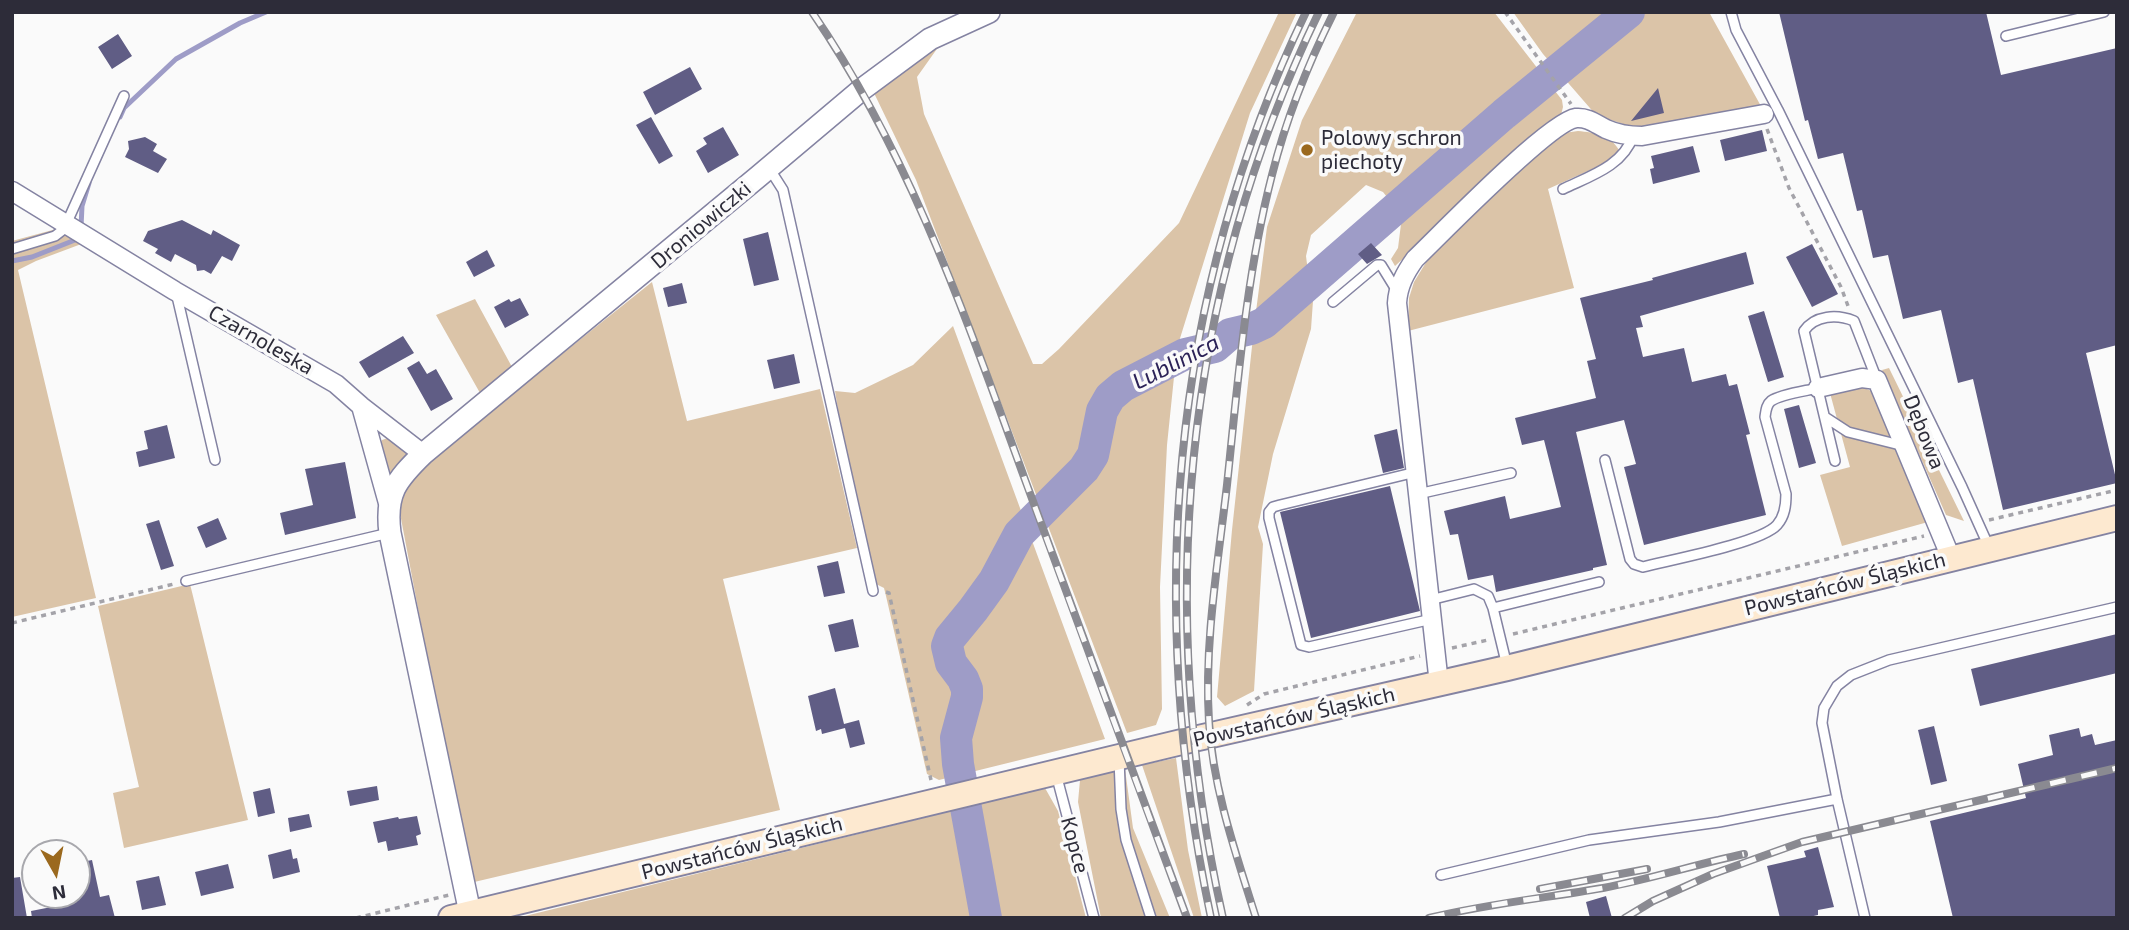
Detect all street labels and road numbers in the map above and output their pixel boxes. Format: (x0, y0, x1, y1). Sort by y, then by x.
street label: Droniowiczki (646, 176, 756, 274)
street label: Czarnoleska (204, 300, 318, 380)
street label: Dębowa (1898, 391, 1950, 473)
street label: Powstańców Śląskich (1742, 547, 1948, 621)
street label: Powstańców Śląskich (1191, 682, 1397, 752)
street label: Powstańców Śląskich (639, 811, 845, 885)
street label: Kopce (1055, 814, 1095, 876)

